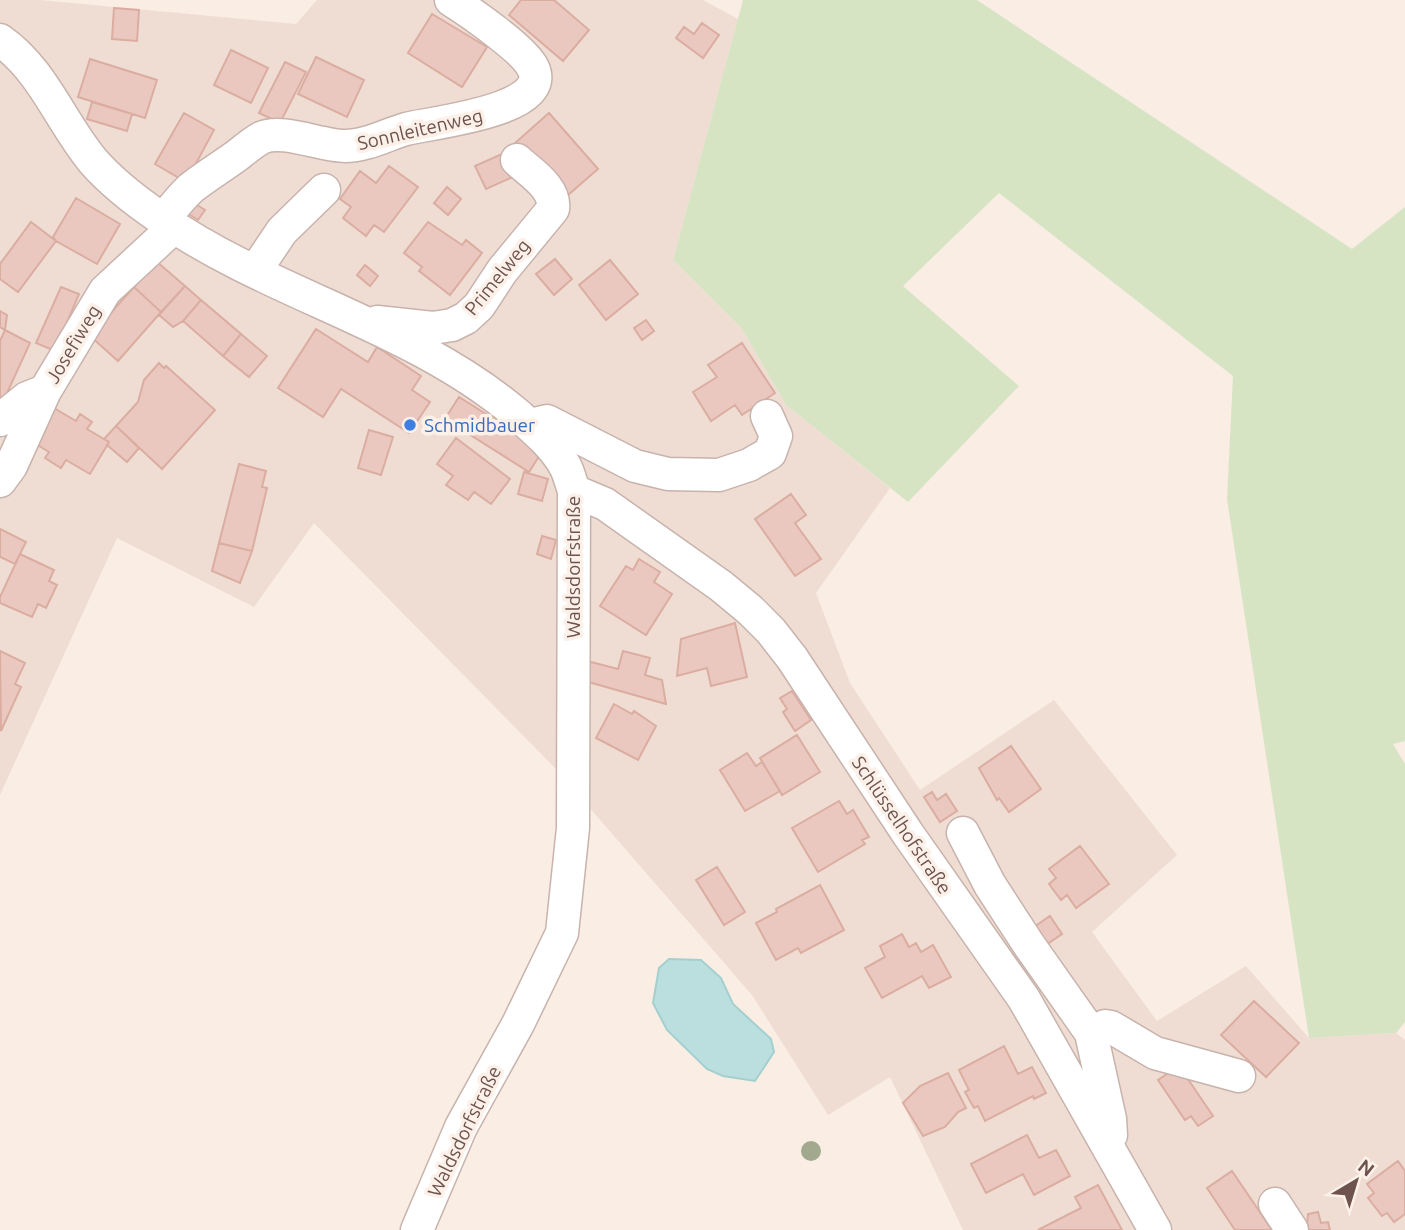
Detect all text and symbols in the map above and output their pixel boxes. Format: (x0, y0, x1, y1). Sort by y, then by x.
street label: Sonnleitenweg (355, 104, 485, 154)
street label: Primelweg (460, 235, 534, 319)
street label: Josefiweg (41, 301, 105, 387)
place label: Schmidbauer (424, 414, 535, 436)
marker: Schmidbauer (402, 417, 418, 433)
street label: Waldsdorfstraße (562, 496, 584, 638)
street label: Schlüsselhofstraße (848, 752, 956, 898)
street label: Waldsdorfstraße (423, 1062, 505, 1200)
north arrow (1321, 1146, 1391, 1216)
text: N (1354, 1155, 1379, 1181)

